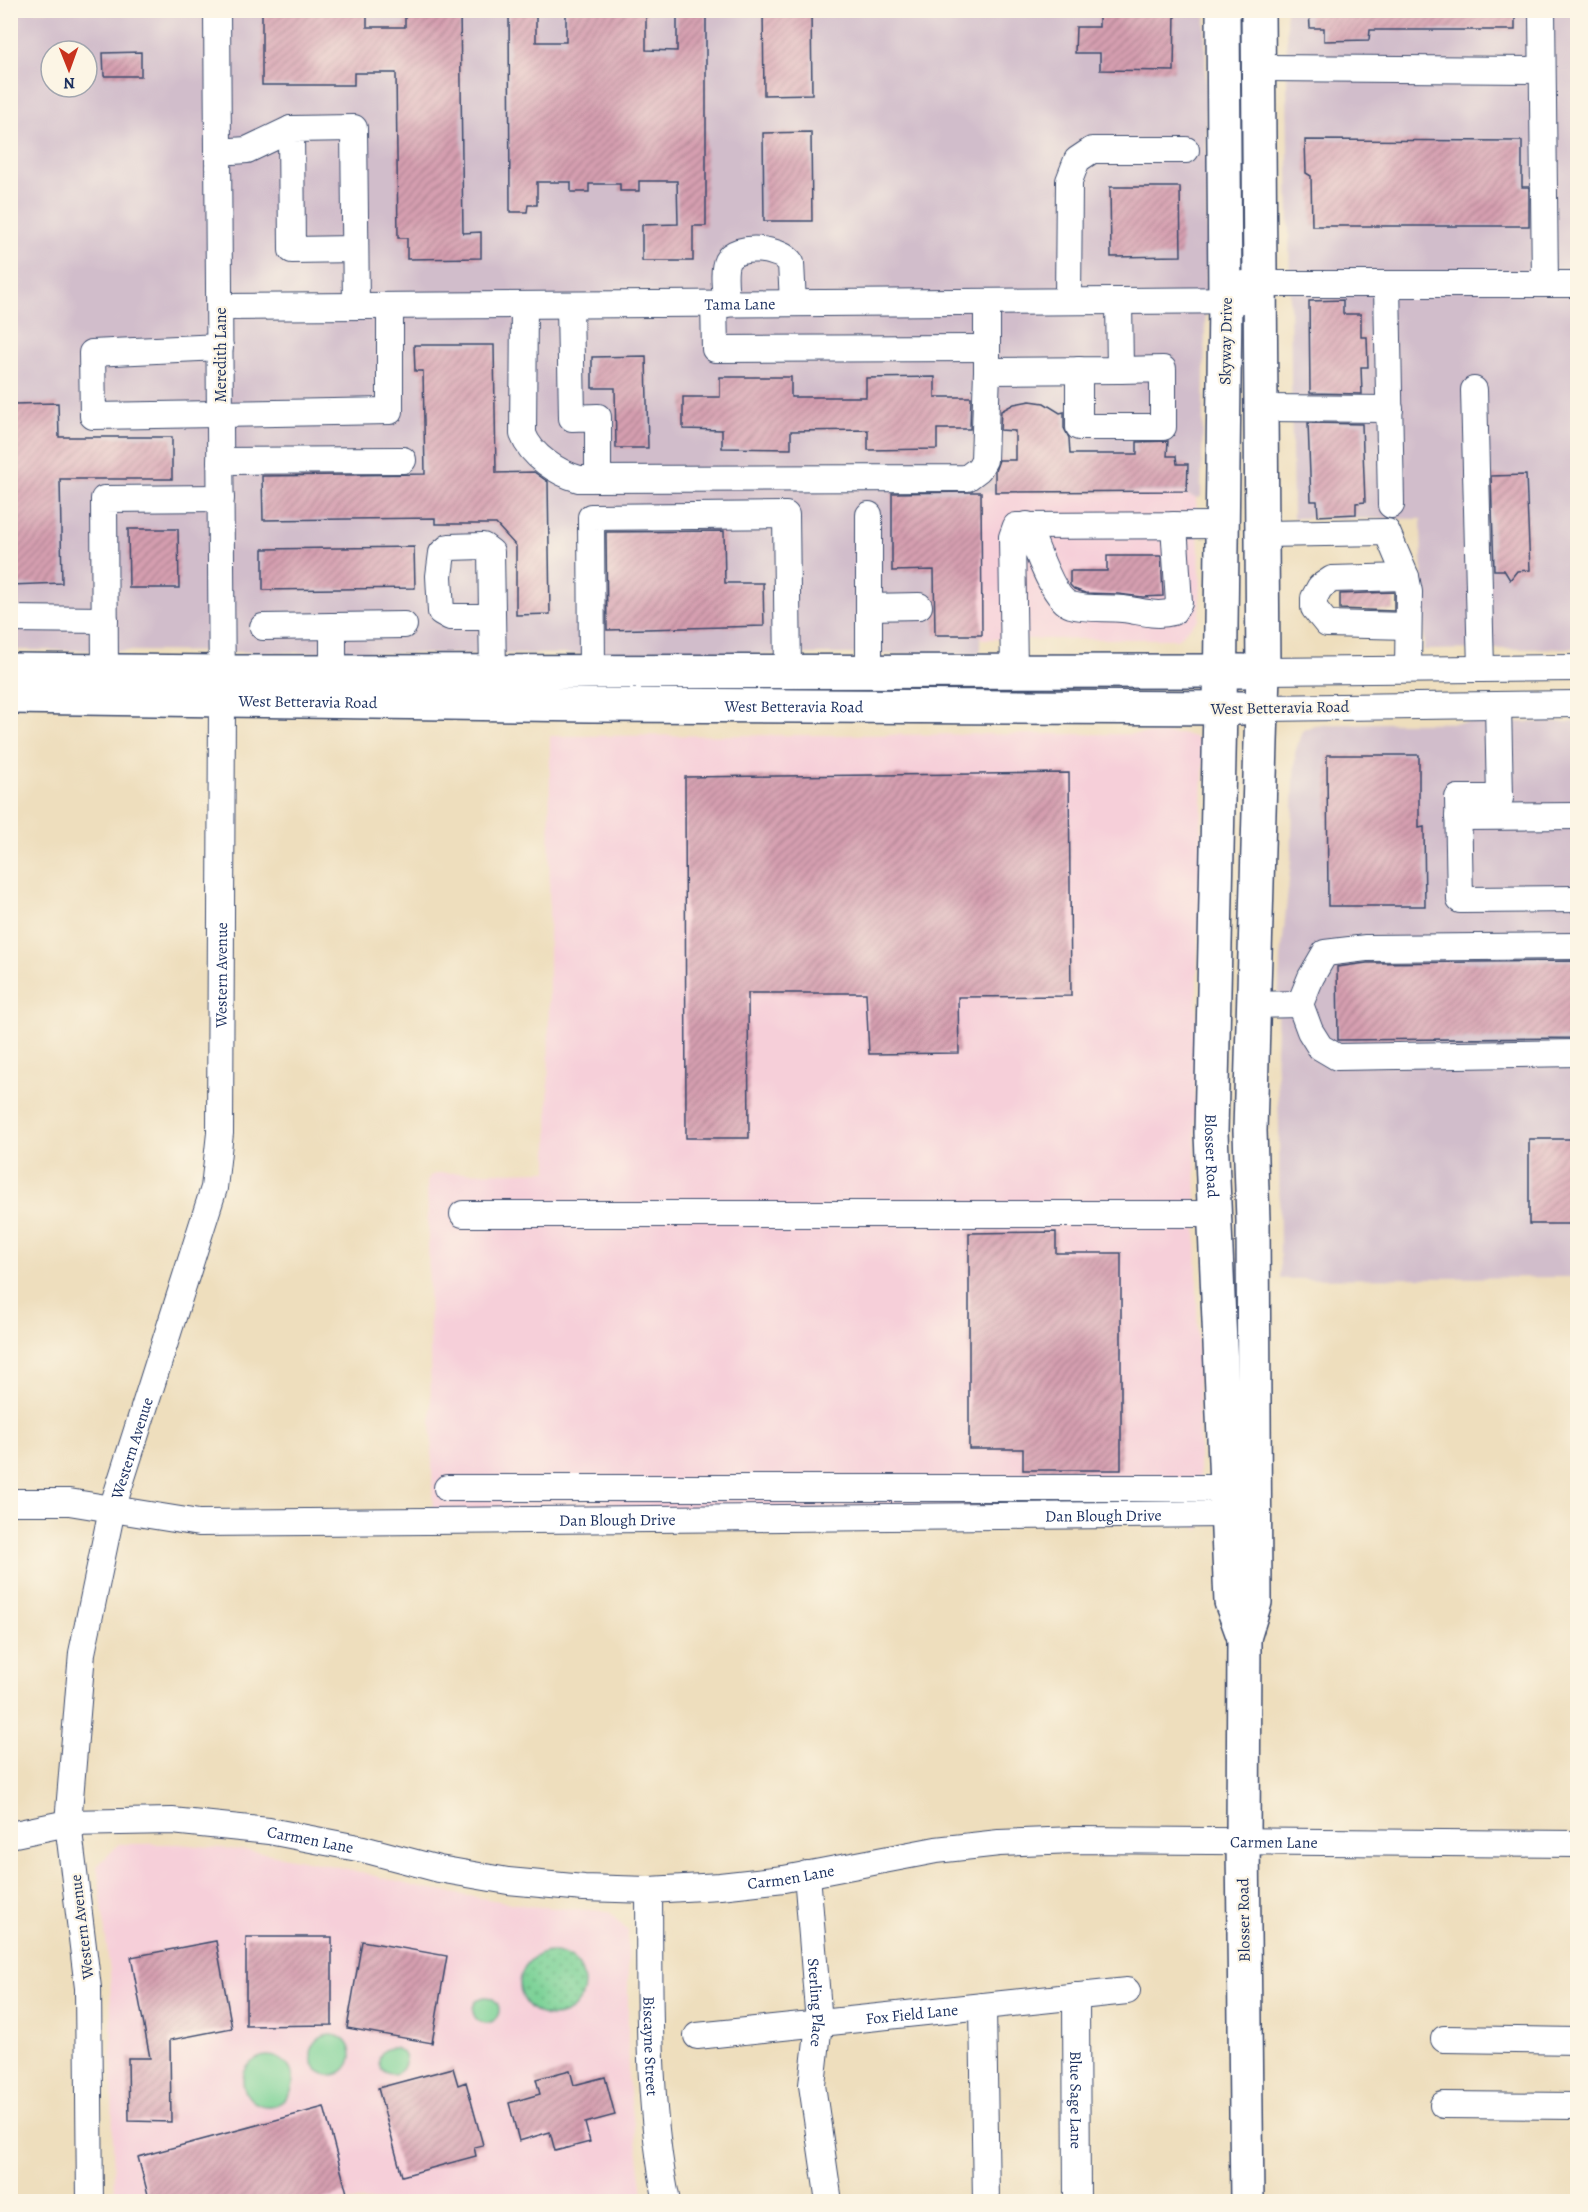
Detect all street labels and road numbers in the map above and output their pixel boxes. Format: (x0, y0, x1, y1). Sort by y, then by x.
street label: Tama Lane (704, 293, 776, 316)
street label: Skyway Drive (1214, 297, 1238, 385)
street label: Meredith Lane (210, 307, 232, 403)
street label: West Betteravia Road (237, 690, 378, 714)
street label: West Betteravia Road (723, 696, 864, 718)
street label: West Betteravia Road (1209, 696, 1350, 720)
street label: Western Avenue (210, 922, 233, 1029)
street label: Blosser Road (1199, 1114, 1224, 1199)
street label: Western Avenue (106, 1395, 159, 1503)
street label: Dan Blough Drive (1045, 1505, 1162, 1528)
street label: Dan Blough Drive (559, 1509, 676, 1532)
street label: Carmen Lane (265, 1821, 355, 1859)
street label: Carmen Lane (1230, 1831, 1318, 1854)
street label: Carmen Lane (746, 1860, 836, 1895)
street label: Western Avenue (65, 1873, 99, 1982)
street label: Blosser Road (1232, 1877, 1256, 1962)
street label: Sterling Place (802, 1957, 829, 2048)
street label: Biscayne Street (637, 1996, 663, 2097)
street label: Fox Field Lane (865, 1999, 959, 2030)
street label: Blue Sage Lane (1064, 2051, 1087, 2149)

